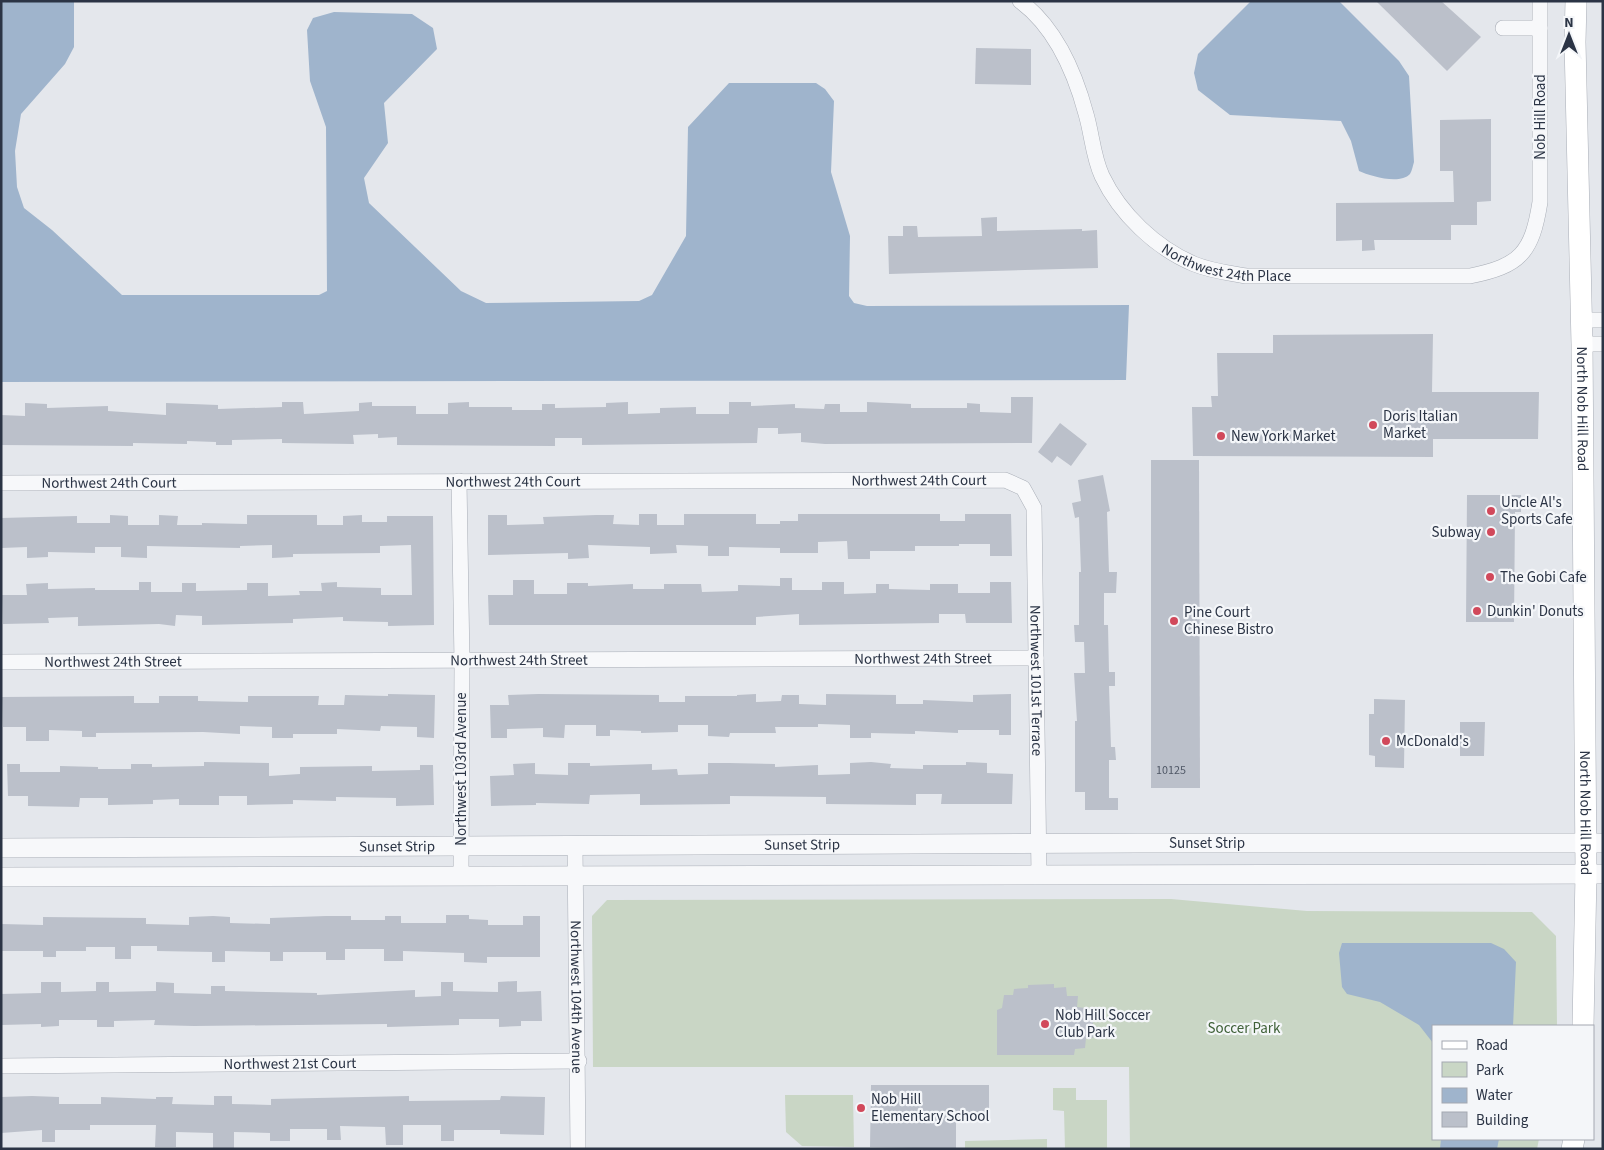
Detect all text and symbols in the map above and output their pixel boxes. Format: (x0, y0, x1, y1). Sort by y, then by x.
north arrow (1544, 10, 1594, 60)
text: N (1564, 13, 1574, 33)
street label: Nob Hill Road (1530, 74, 1551, 160)
street label: Northwest 24th Place (1158, 238, 1291, 287)
street label: North Nob Hill Road (1572, 346, 1593, 471)
place label: Doris Italian Market (1383, 406, 1458, 444)
marker: Doris Italian Market (1367, 419, 1379, 431)
place label: New York Market (1231, 426, 1335, 447)
marker: New York Market (1215, 430, 1227, 442)
street label: Northwest 24th Court (851, 470, 987, 491)
street label: Northwest 24th Court (445, 471, 581, 492)
street label: Northwest 24th Court (41, 472, 177, 493)
place label: Uncle Al's Sports Cafe (1501, 492, 1573, 530)
marker: Uncle Al's Sports Cafe (1485, 505, 1497, 517)
place label: Subway (1431, 522, 1481, 543)
marker: Subway (1485, 526, 1497, 538)
place label: The Gobi Cafe (1500, 567, 1587, 588)
marker: The Gobi Cafe (1484, 571, 1496, 583)
place label: Dunkin' Donuts (1487, 601, 1584, 622)
place label: Pine Court Chinese Bistro (1184, 602, 1274, 640)
street label: Northwest 101st Terrace (1025, 605, 1048, 756)
marker: Dunkin' Donuts (1471, 605, 1483, 617)
marker: Pine Court Chinese Bistro (1168, 615, 1180, 627)
street label: Northwest 24th Street (854, 648, 992, 669)
street label: Northwest 24th Street (450, 649, 588, 671)
street label: Northwest 24th Street (44, 651, 182, 672)
street label: Northwest 103rd Avenue (451, 692, 472, 846)
place label: McDonald's (1396, 731, 1469, 752)
marker: McDonald's (1380, 735, 1392, 747)
street label: North Nob Hill Road (1575, 750, 1597, 875)
house number: 10125 (1156, 762, 1186, 779)
street label: Sunset Strip (1169, 833, 1245, 854)
street label: Sunset Strip (764, 834, 840, 855)
street label: Sunset Strip (359, 836, 435, 857)
street label: Northwest 104th Avenue (565, 920, 588, 1074)
place label: Nob Hill Soccer Club Park (1055, 1005, 1151, 1043)
marker: Nob Hill Soccer Club Park (1039, 1018, 1051, 1030)
park label: Soccer Park (1208, 1018, 1281, 1039)
legend (1432, 1025, 1594, 1140)
text: Road (1476, 1035, 1508, 1056)
street label: Northwest 21st Court (223, 1052, 356, 1075)
text: Park (1476, 1060, 1505, 1081)
text: Water (1476, 1085, 1513, 1106)
place label: Nob Hill Elementary School (871, 1089, 989, 1127)
marker: Nob Hill Elementary School (855, 1102, 867, 1114)
text: Building (1476, 1110, 1529, 1131)

